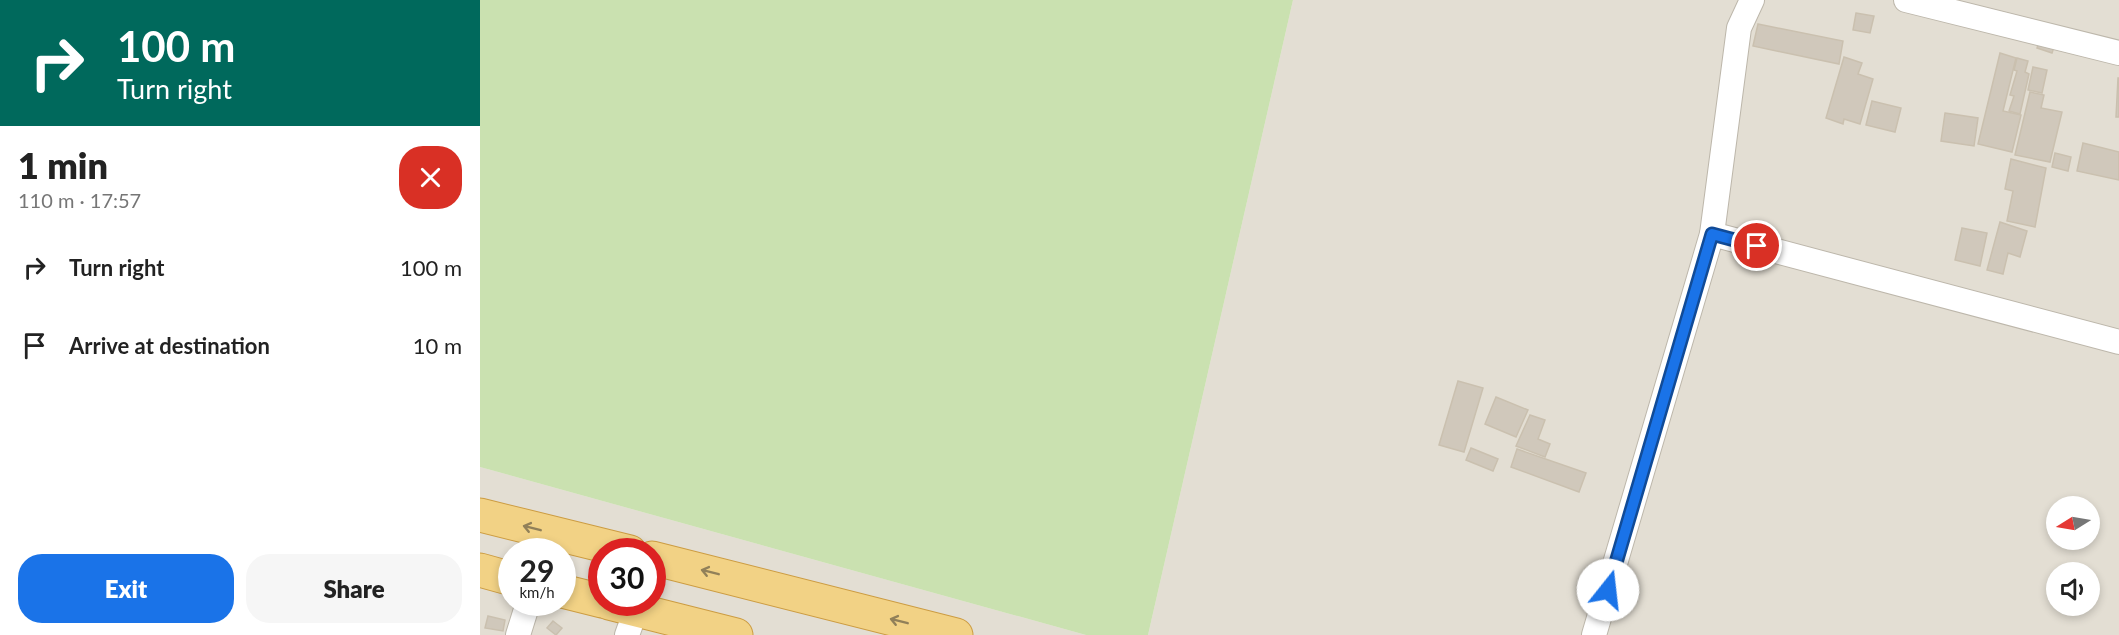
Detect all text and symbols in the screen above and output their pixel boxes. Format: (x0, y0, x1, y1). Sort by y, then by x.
text: 100 m (117, 21, 235, 71)
icon: right (18, 24, 96, 102)
text: Turn right (117, 72, 232, 105)
text: 1 min (18, 143, 108, 187)
button: close (399, 146, 462, 209)
text: 110 m · 17:57 (18, 188, 141, 212)
pin (1731, 220, 1782, 271)
icon: arrive (1740, 229, 1773, 262)
icon: right (18, 251, 51, 284)
text: Turn right (69, 254, 164, 281)
text: 100 m (400, 254, 462, 281)
icon: arrive (18, 329, 51, 362)
text: Arrive at destination (69, 332, 270, 359)
text: 10 m (413, 332, 462, 359)
north arrow (2046, 496, 2100, 550)
map controls (2046, 496, 2100, 616)
one-way arrow (523, 521, 542, 533)
speed limit sign: 30 (588, 538, 666, 616)
text: 29 (520, 552, 554, 588)
button: Exit (18, 554, 234, 623)
button: Share (246, 554, 462, 623)
position arrow (1576, 558, 1640, 622)
button: sound (2046, 562, 2100, 616)
one-way arrow (701, 566, 720, 578)
text: km/h (519, 583, 555, 601)
one-way arrow (890, 614, 909, 626)

